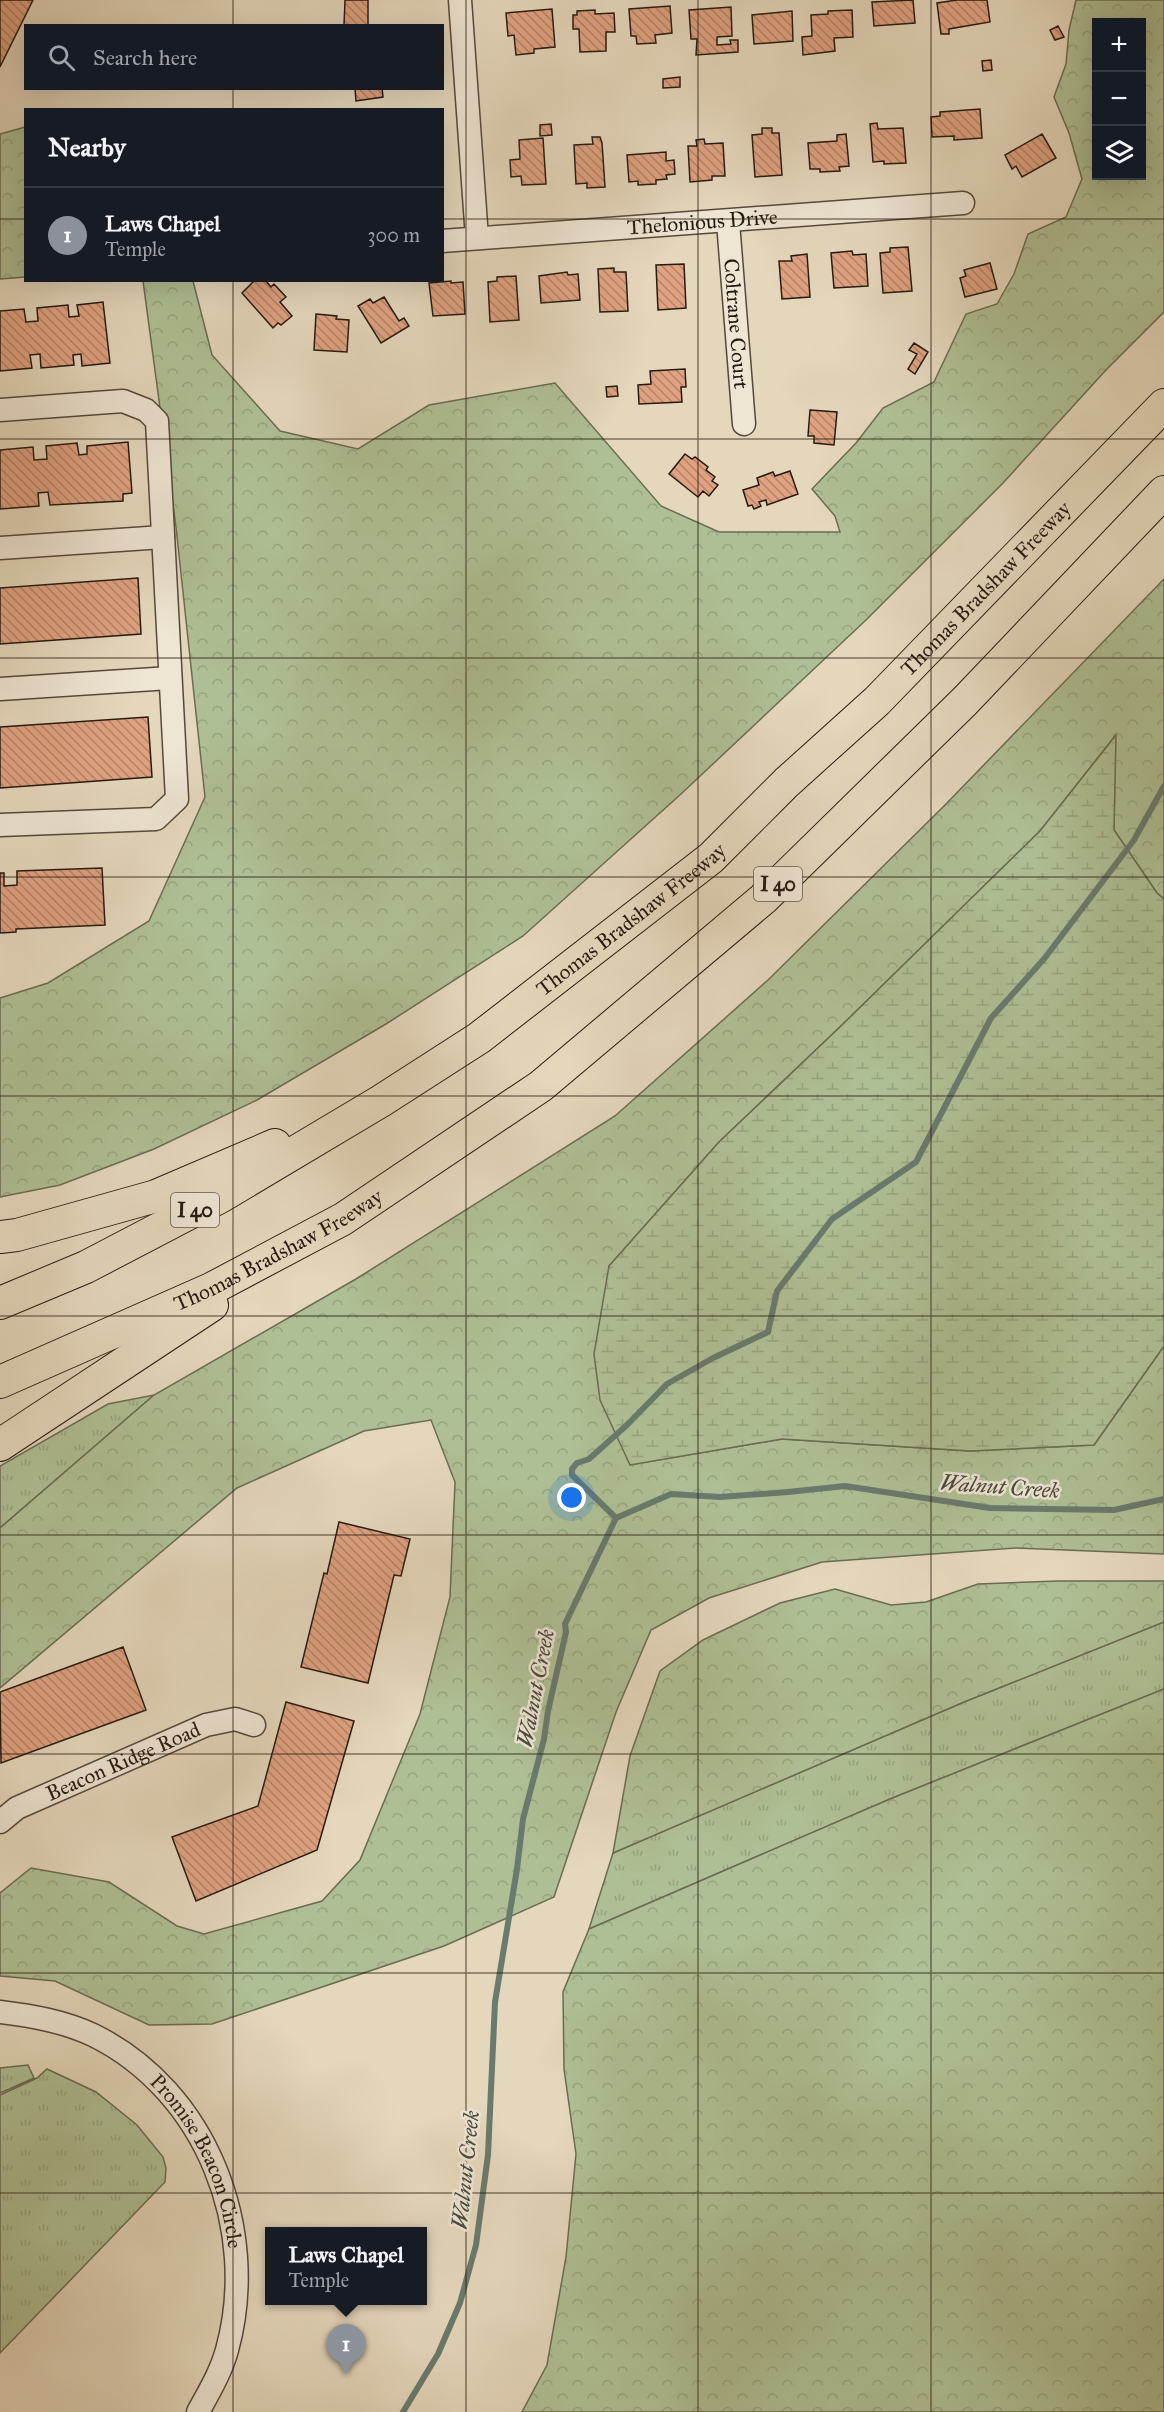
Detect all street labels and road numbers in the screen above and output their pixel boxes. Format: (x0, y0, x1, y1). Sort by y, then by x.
street label: Thelonious Drive (626, 204, 779, 240)
street label: Coltrane Court (718, 257, 754, 391)
street label: Thomas Bradshaw Freeway (895, 495, 1077, 682)
street label: Thomas Bradshaw Freeway (531, 837, 732, 1002)
road number: I 40 (754, 867, 802, 901)
street label: Thomas Bradshaw Freeway (170, 1183, 388, 1317)
road number: I 40 (171, 1193, 219, 1227)
street label: Beacon Ridge Road (42, 1716, 205, 1807)
street label: Promise Beacon Circle (144, 2068, 248, 2250)

